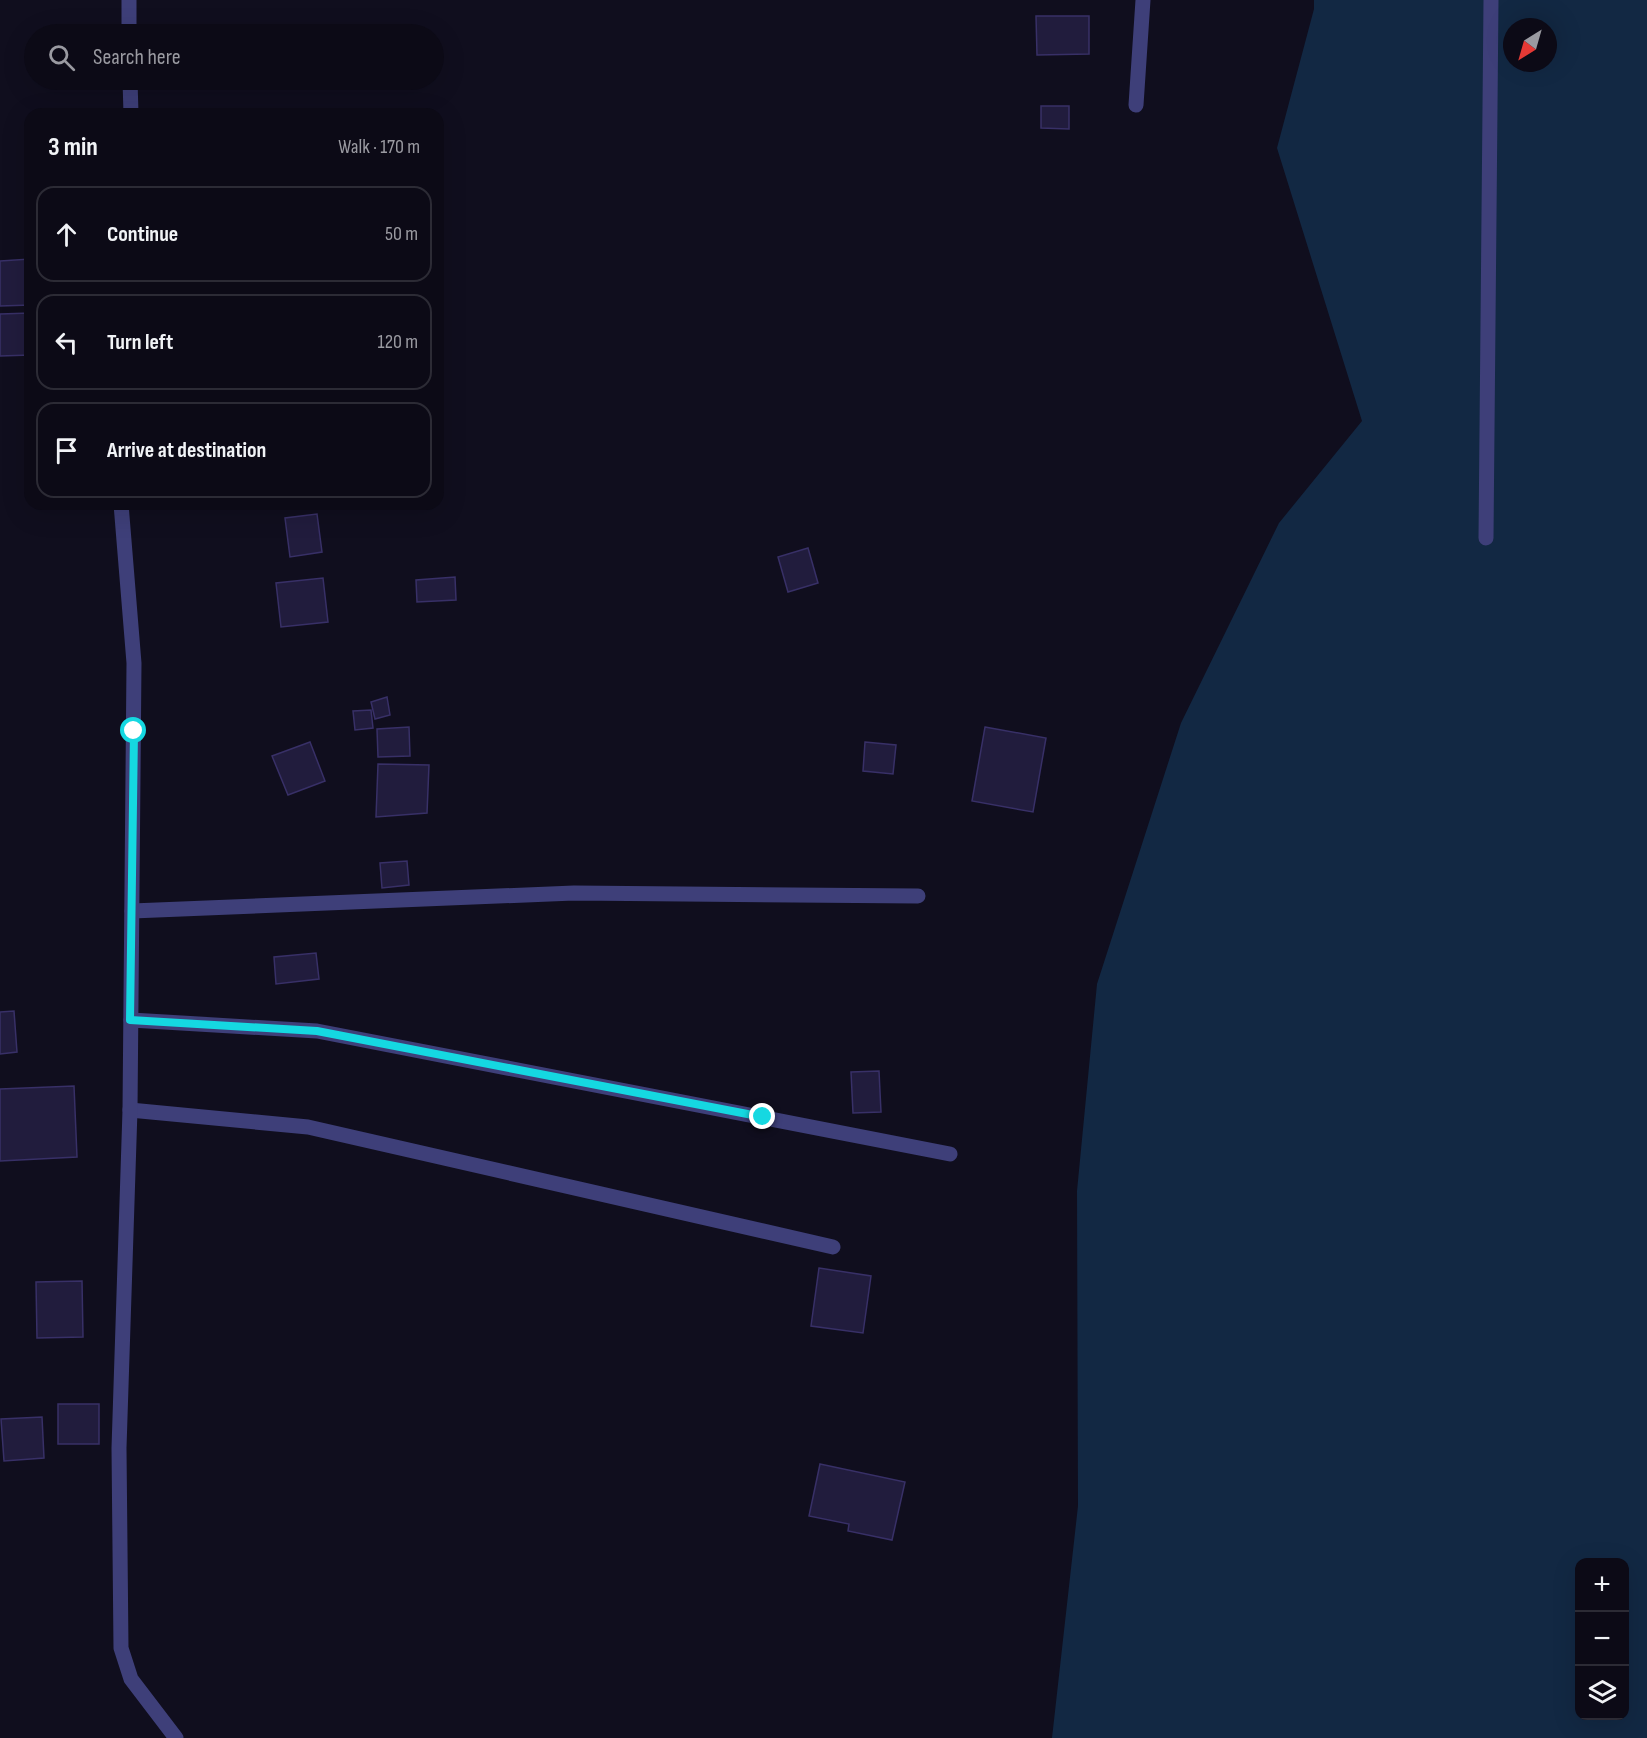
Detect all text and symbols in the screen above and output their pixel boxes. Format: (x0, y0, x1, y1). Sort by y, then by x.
north arrow (1503, 18, 1557, 72)
search box (24, 24, 444, 90)
icon: search (45, 41, 78, 74)
text: Search here (93, 44, 180, 71)
text: 3 min (48, 132, 98, 163)
text: Walk · 170 m (338, 135, 420, 159)
icon: ahead (50, 218, 83, 251)
text: Continue (107, 221, 178, 248)
text: 50 m (385, 222, 418, 246)
icon: left (50, 326, 83, 359)
text: Turn left (107, 329, 173, 356)
text: 120 m (378, 330, 418, 354)
icon: arrive (50, 434, 83, 467)
text: Arrive at destination (107, 437, 266, 464)
route start (120, 717, 146, 743)
route end (749, 1103, 775, 1129)
map controls (1575, 1558, 1629, 1720)
button: + (1575, 1558, 1629, 1612)
button: − (1575, 1612, 1629, 1666)
button: layers (1575, 1666, 1629, 1720)

